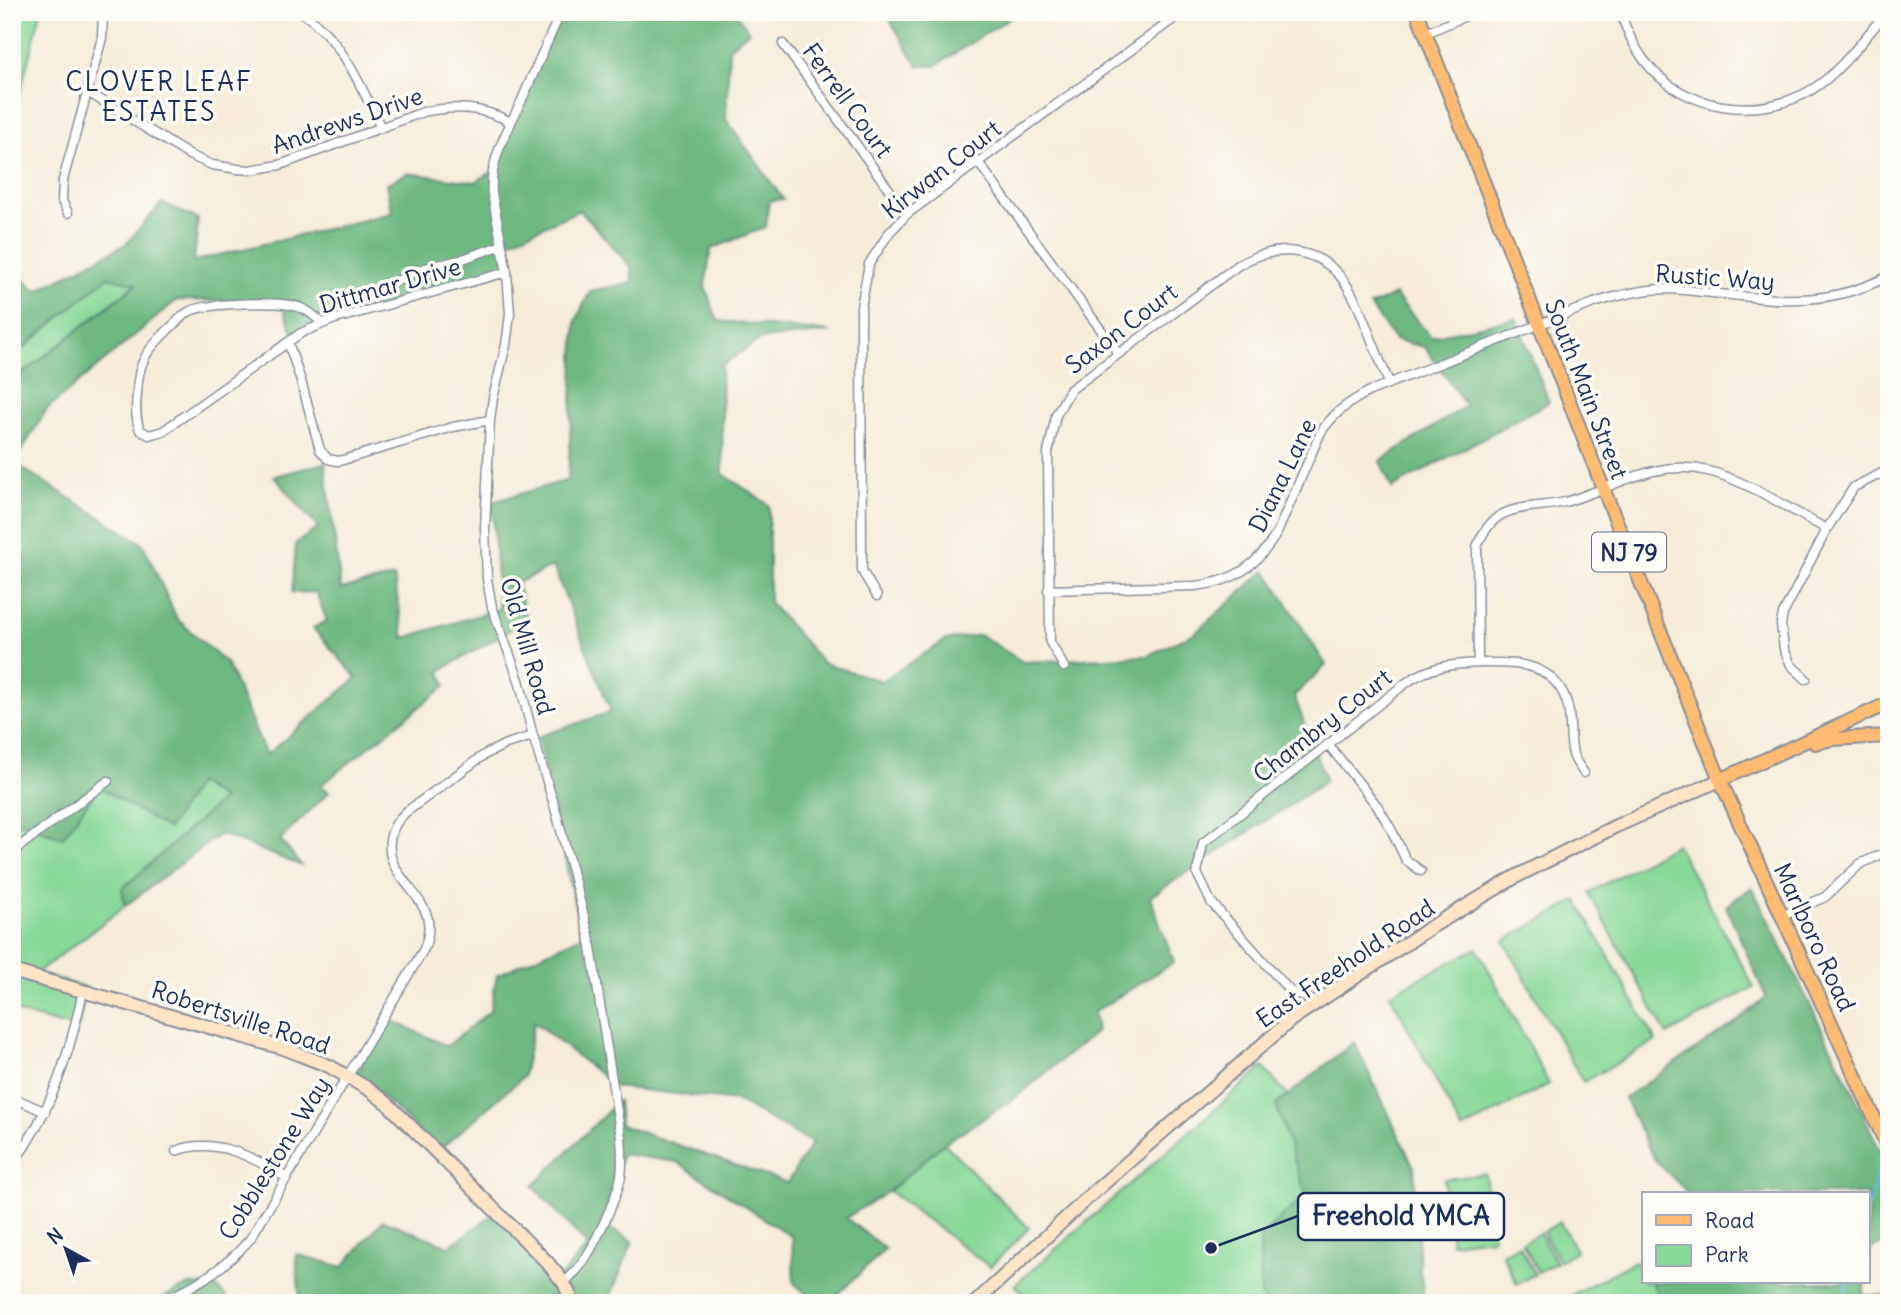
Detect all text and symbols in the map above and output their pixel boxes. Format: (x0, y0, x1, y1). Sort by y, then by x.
street label: Ferrell Court (796, 37, 900, 163)
district label: CLOVER LEAF ESTATES (65, 65, 253, 128)
street label: Andrews Drive (268, 80, 426, 160)
street label: Kirwan Court (875, 113, 1007, 225)
street label: Dittmar Drive (316, 251, 464, 319)
street label: Rustic Way (1654, 258, 1776, 296)
street label: Saxon Court (1059, 276, 1183, 380)
street label: South Main Street (1539, 295, 1635, 483)
street label: Diana Lane (1242, 413, 1322, 537)
road number: NJ 79 (1592, 532, 1666, 572)
street label: Old Mill Road (494, 574, 562, 718)
street label: Chambry Court (1247, 662, 1397, 788)
street label: Marlboro Road (1768, 858, 1862, 1016)
street label: East Freehold Road (1250, 892, 1440, 1034)
street label: Robertsville Road (148, 974, 334, 1060)
street label: Cobblestone Way (212, 1071, 336, 1245)
legend (1642, 1192, 1870, 1284)
callout: Freehold YMCA (1298, 1193, 1504, 1240)
text: Freehold YMCA (1312, 1199, 1490, 1232)
text: Road (1705, 1207, 1754, 1234)
north arrow (32, 1214, 102, 1284)
text: N (42, 1223, 68, 1249)
text: Park (1705, 1241, 1748, 1268)

